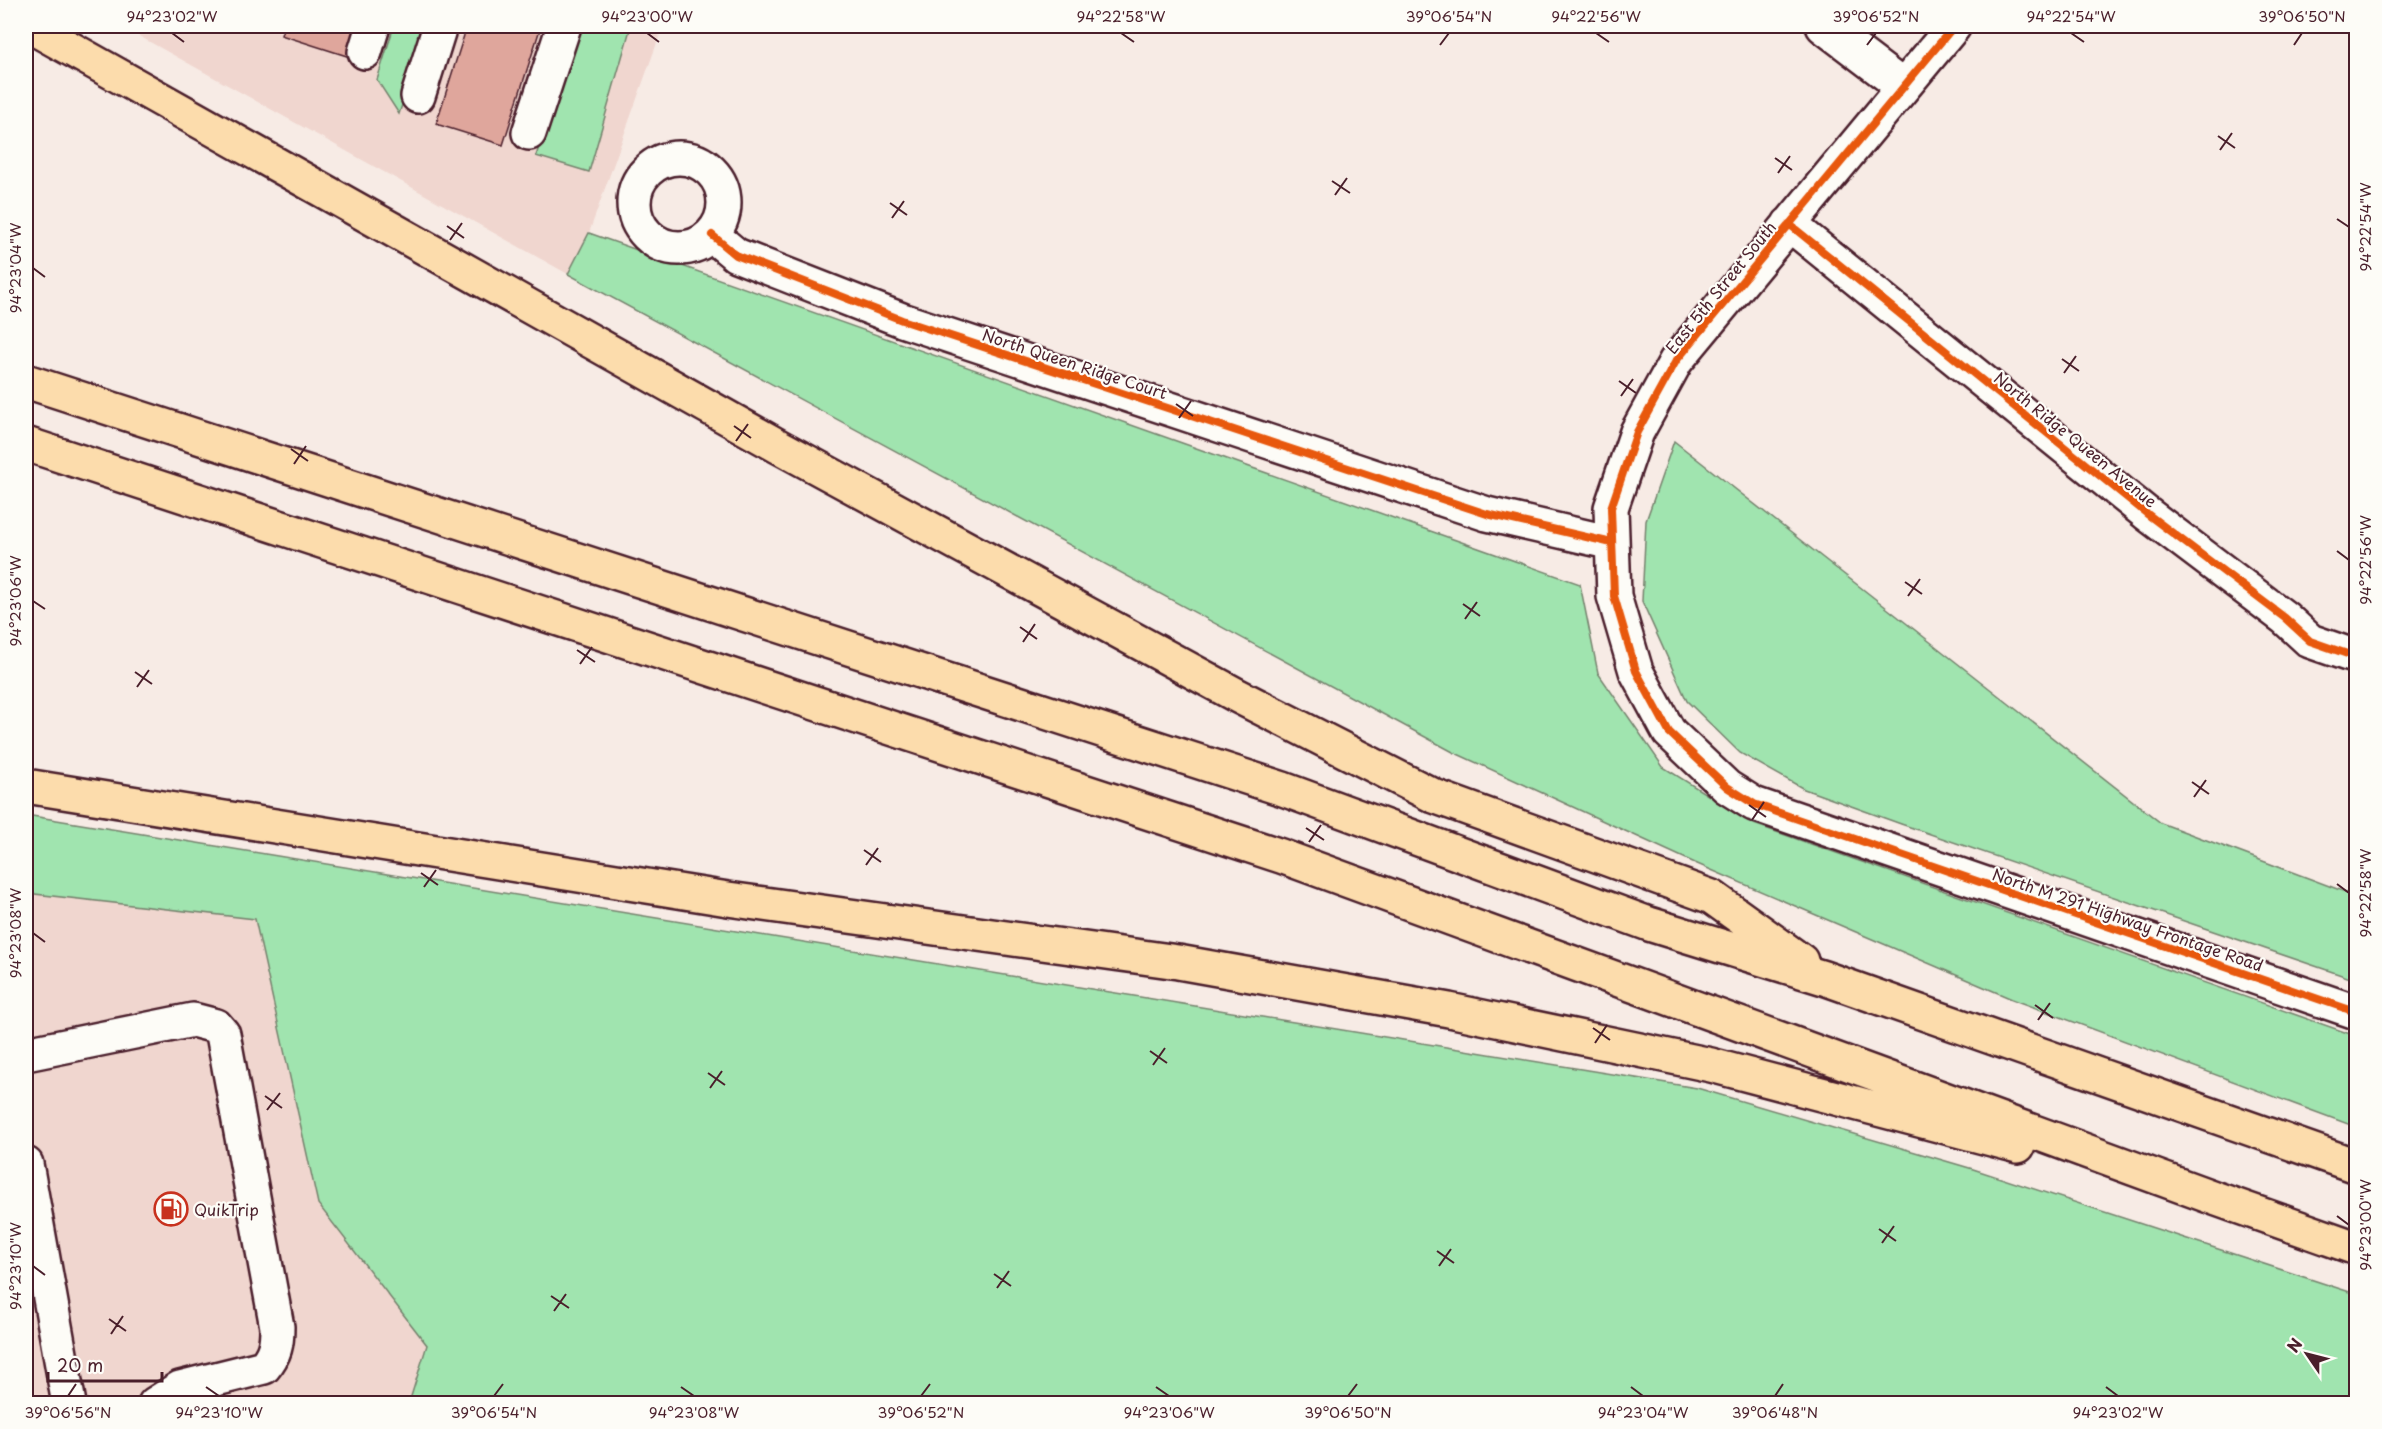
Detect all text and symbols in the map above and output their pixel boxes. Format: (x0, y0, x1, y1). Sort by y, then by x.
text: 94°23'02"W (127, 4, 218, 27)
text: 94°23'00"W (601, 4, 693, 27)
text: 94°22'58"W (1077, 4, 1166, 27)
text: 39°06'54"N (1406, 4, 1492, 27)
text: 94°22'56"W (1551, 4, 1641, 27)
text: 39°06'52"N (1833, 4, 1919, 27)
text: 94°22'54"W (2026, 4, 2116, 27)
text: 39°06'50"N (2258, 4, 2346, 27)
text: 94°22'54"W (2353, 182, 2376, 272)
street label: East 5th Street South (1659, 216, 1781, 358)
text: 94°23'04"W (3, 222, 26, 313)
street label: North Queen Ridge Court (979, 322, 1171, 404)
street label: North Ridge Queen Avenue (1989, 366, 2163, 513)
text: 94°22'56"W (2353, 515, 2376, 605)
text: 94°23'06"W (3, 555, 26, 647)
text: 94°22'58"W (2353, 848, 2376, 937)
street label: North M 291 Highway Frontage Road (1989, 861, 2267, 977)
text: 94°23'08"W (3, 887, 26, 978)
text: 94°23'00"W (2353, 1179, 2376, 1271)
fuel station icon: QuikTrip (153, 1191, 189, 1227)
place label: QuikTrip (194, 1197, 259, 1221)
text: 94°23'10"W (3, 1222, 26, 1310)
north arrow (2277, 1324, 2337, 1384)
text: N (2280, 1333, 2307, 1357)
scale bar (48, 1345, 162, 1383)
text: 20 m (57, 1351, 103, 1378)
text: 39°06'56"N (24, 1400, 112, 1423)
text: 94°23'10"W (175, 1400, 263, 1423)
text: 39°06'54"N (451, 1400, 537, 1423)
text: 94°23'08"W (649, 1400, 740, 1423)
text: 39°06'52"N (878, 1400, 964, 1423)
text: 94°23'06"W (1123, 1400, 1215, 1423)
text: 39°06'50"N (1304, 1400, 1392, 1423)
text: 94°23'04"W (1598, 1400, 1689, 1423)
text: 39°06'48"N (1732, 1400, 1818, 1423)
text: 94°23'02"W (2073, 1400, 2164, 1423)

